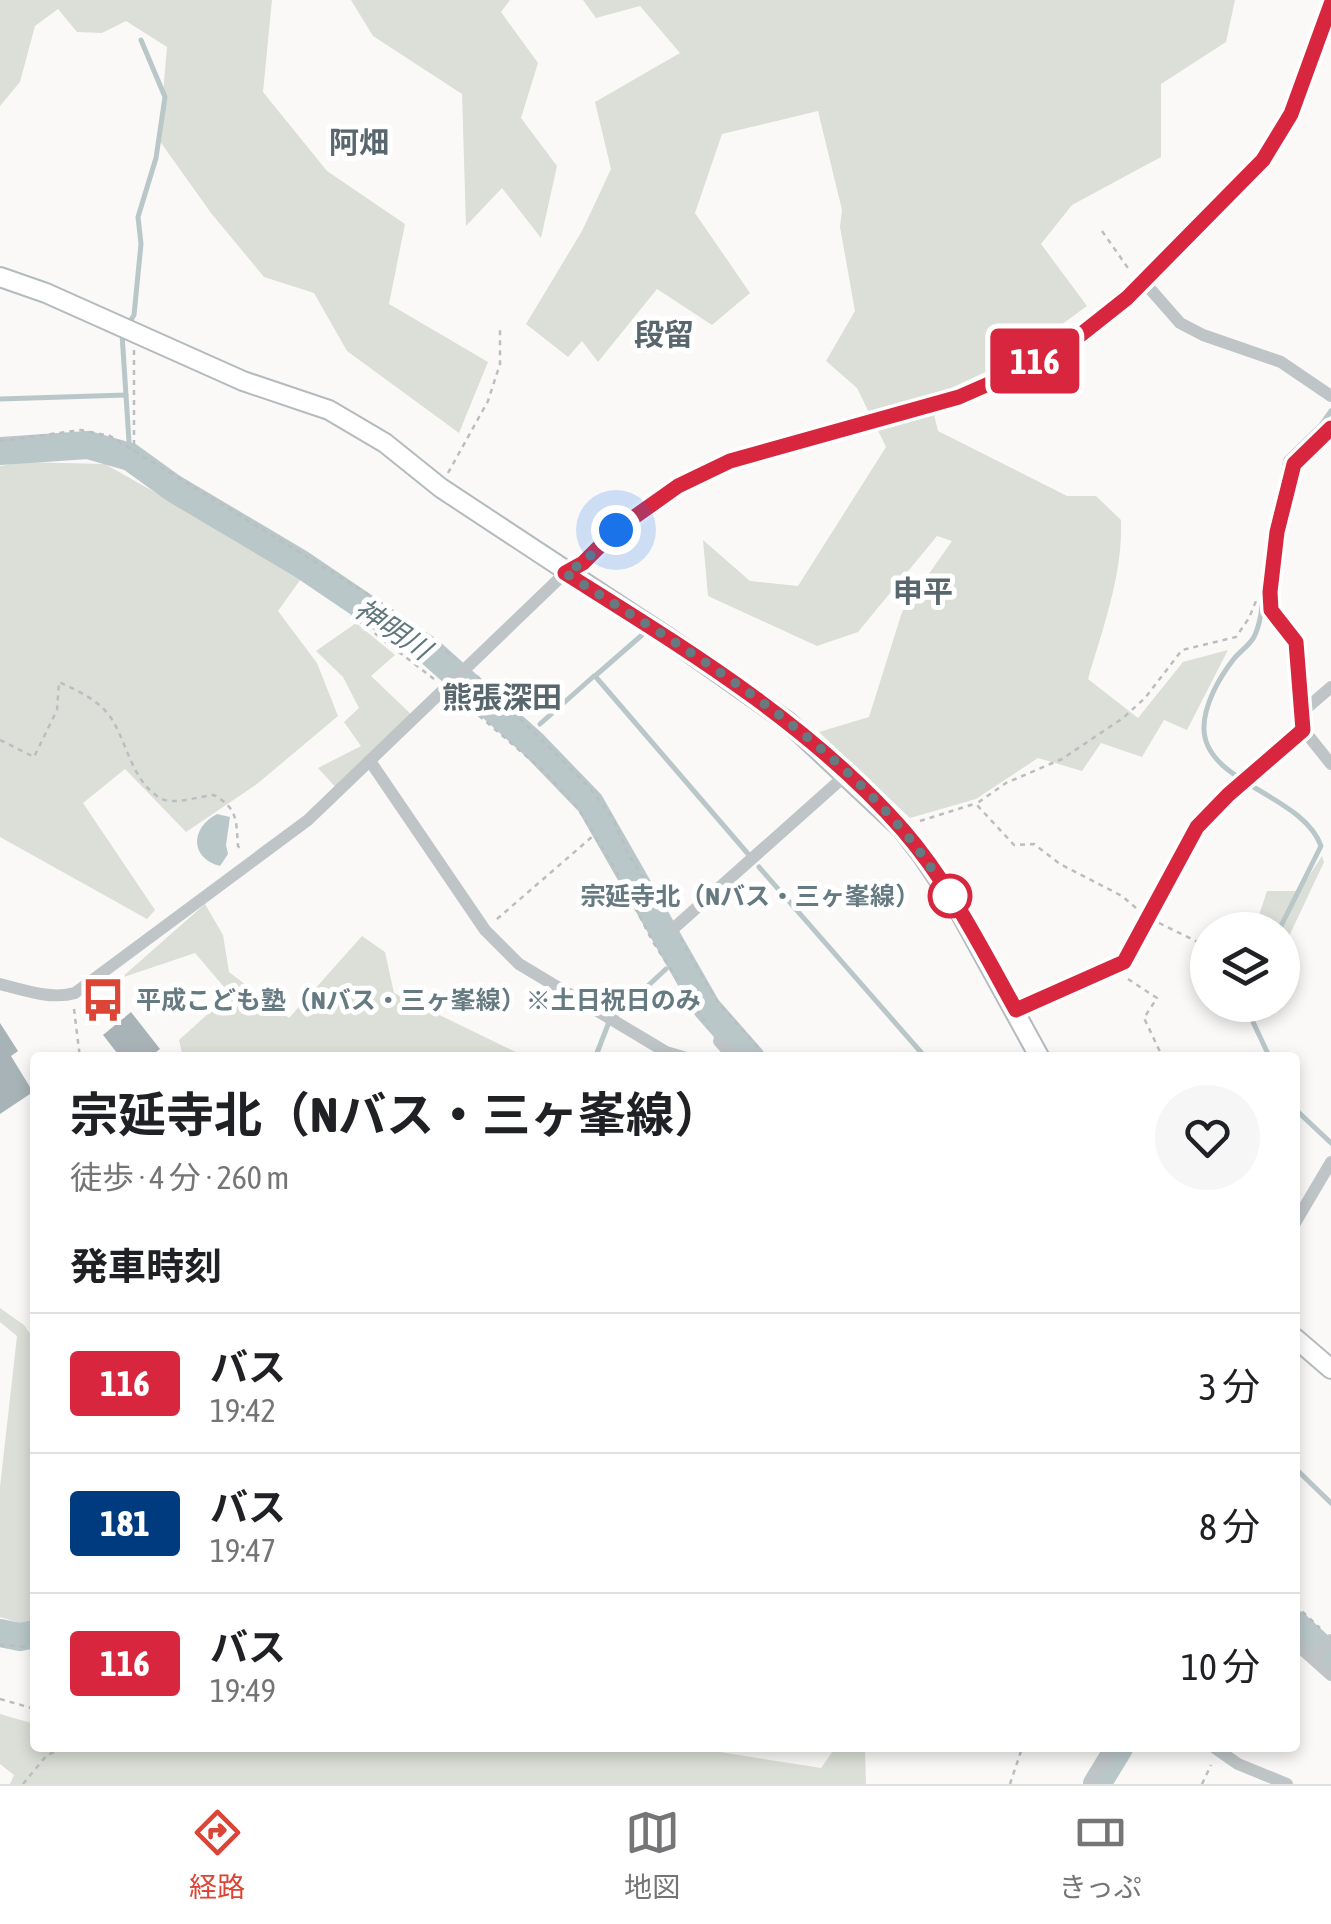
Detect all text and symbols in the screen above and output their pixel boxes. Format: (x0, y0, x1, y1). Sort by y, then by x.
district label: 阿畑 (329, 125, 389, 159)
district label: 段留 (634, 317, 694, 351)
line badge: 116 (978, 328, 1092, 394)
text: 116 (1010, 341, 1060, 381)
your location (591, 505, 641, 555)
district label: 申平 (893, 574, 953, 608)
water label: 神明川 (349, 592, 439, 667)
district label: 熊張深田 (442, 680, 562, 714)
marker: 宗延寺北（Nバス・三ヶ峯線） (929, 875, 971, 917)
place label: 宗延寺北（Nバス・三ヶ峯線） (580, 882, 920, 910)
map controls (1190, 912, 1300, 1022)
button: layers (1190, 912, 1300, 1022)
bus stop icon: 平成こども塾（Nバス・三ヶ峯線）※土日祝日のみ (79, 976, 127, 1024)
place label: 平成こども塾（Nバス・三ヶ峯線）※土日祝日のみ (136, 986, 701, 1014)
button: heart (1155, 1085, 1260, 1190)
text: 宗延寺北（Nバス・三ヶ峯線） (70, 1087, 722, 1142)
text: 徒歩 · 4 分 · 260 m (70, 1159, 289, 1196)
text: 発車時刻 (70, 1245, 222, 1288)
text: バス (210, 1346, 286, 1389)
text: 116 (100, 1363, 150, 1403)
text: 3 分 (1199, 1365, 1260, 1408)
text: 19:42 (210, 1392, 276, 1429)
text: バス (210, 1486, 286, 1529)
text: 181 (100, 1503, 150, 1543)
text: 8 分 (1199, 1505, 1260, 1548)
text: 19:47 (210, 1532, 276, 1569)
text: バス (210, 1626, 286, 1669)
text: 116 (100, 1643, 150, 1683)
text: 10 分 (1181, 1645, 1260, 1688)
text: 19:49 (210, 1672, 276, 1709)
tab: 経路 (189, 1805, 245, 1905)
tab: 地図 (624, 1805, 680, 1905)
tab: きっぷ (1059, 1805, 1142, 1905)

